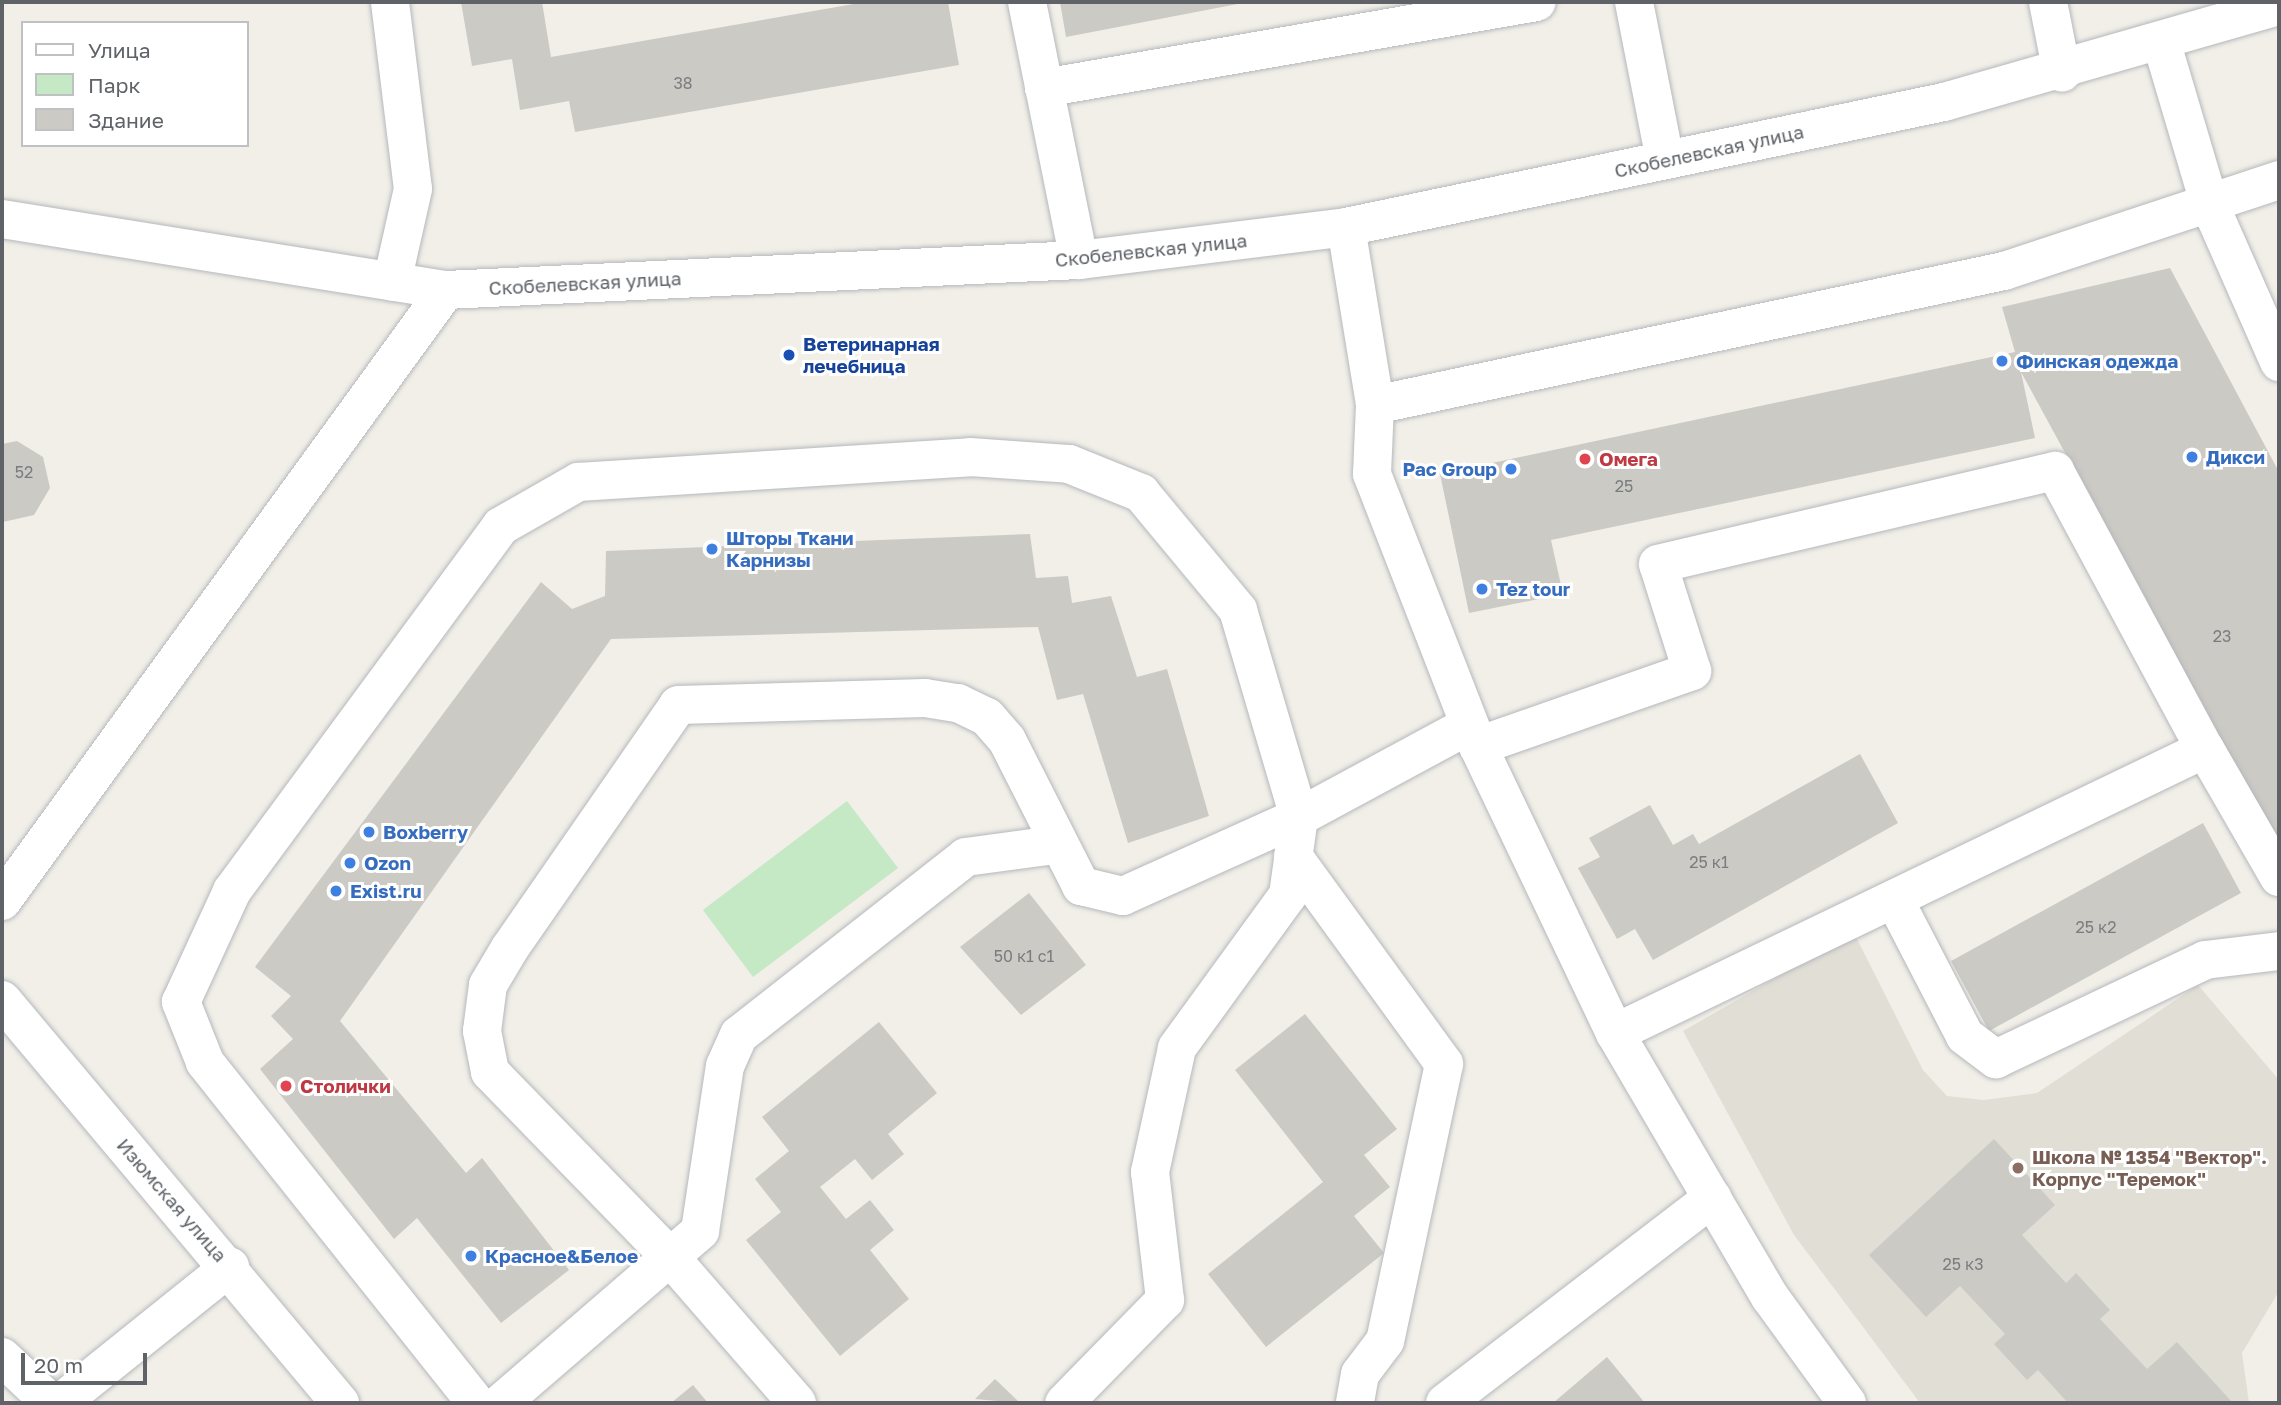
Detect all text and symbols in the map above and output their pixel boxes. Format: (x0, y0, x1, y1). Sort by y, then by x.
legend (21, 21, 248, 147)
text: Улица (88, 37, 151, 63)
text: Парк (88, 72, 141, 98)
house number: 38 (673, 73, 693, 93)
text: Здание (88, 107, 164, 133)
street label: Скобелевская улица (1612, 120, 1806, 182)
street label: Скобелевская улица (1054, 229, 1248, 271)
street label: Скобелевская улица (488, 267, 682, 299)
place label: Ветеринарная лечебница (803, 333, 940, 377)
marker: Ветеринарная лечебница (781, 347, 797, 363)
place label: Финская одежда (2016, 350, 2178, 372)
marker: Финская одежда (1994, 353, 2010, 369)
place label: Дикси (2206, 446, 2265, 468)
place label: Омега (1599, 448, 1658, 470)
marker: Дикси (2184, 449, 2200, 465)
marker: Омега (1577, 451, 1593, 467)
place label: Pac Group (1402, 458, 1497, 480)
marker: Pac Group (1503, 461, 1519, 477)
house number: 52 (15, 462, 33, 482)
house number: 25 (1615, 476, 1633, 496)
place label: Шторы Ткани Карнизы (726, 527, 854, 571)
marker: Шторы Ткани Карнизы (704, 541, 720, 557)
place label: Tez tour (1496, 578, 1570, 600)
marker: Tez tour (1474, 581, 1490, 597)
house number: 23 (2213, 626, 2231, 646)
place label: Boxberry (383, 821, 468, 843)
marker: Boxberry (361, 824, 377, 840)
place label: Ozon (364, 852, 411, 874)
house number: 25 к1 (1689, 852, 1729, 872)
marker: Ozon (342, 855, 358, 871)
place label: Exist.ru (350, 880, 422, 902)
marker: Exist.ru (328, 883, 344, 899)
house number: 25 к2 (2075, 917, 2117, 937)
house number: 50 к1 с1 (994, 946, 1054, 966)
place label: Столички (300, 1075, 391, 1097)
marker: Столички (278, 1078, 294, 1094)
street label: Изюмская улица (112, 1134, 232, 1266)
place label: Школа № 1354 "Вектор". Корпус "Теремок" (2032, 1146, 2267, 1190)
marker: Школа № 1354 "Вектор". Корпус "Теремок" (2010, 1160, 2026, 1176)
place label: Красное&Белое (485, 1245, 638, 1267)
marker: Красное&Белое (463, 1248, 479, 1264)
house number: 25 к3 (1942, 1254, 1984, 1274)
scale bar (24, 1338, 150, 1382)
text: 20 m (34, 1352, 83, 1378)

